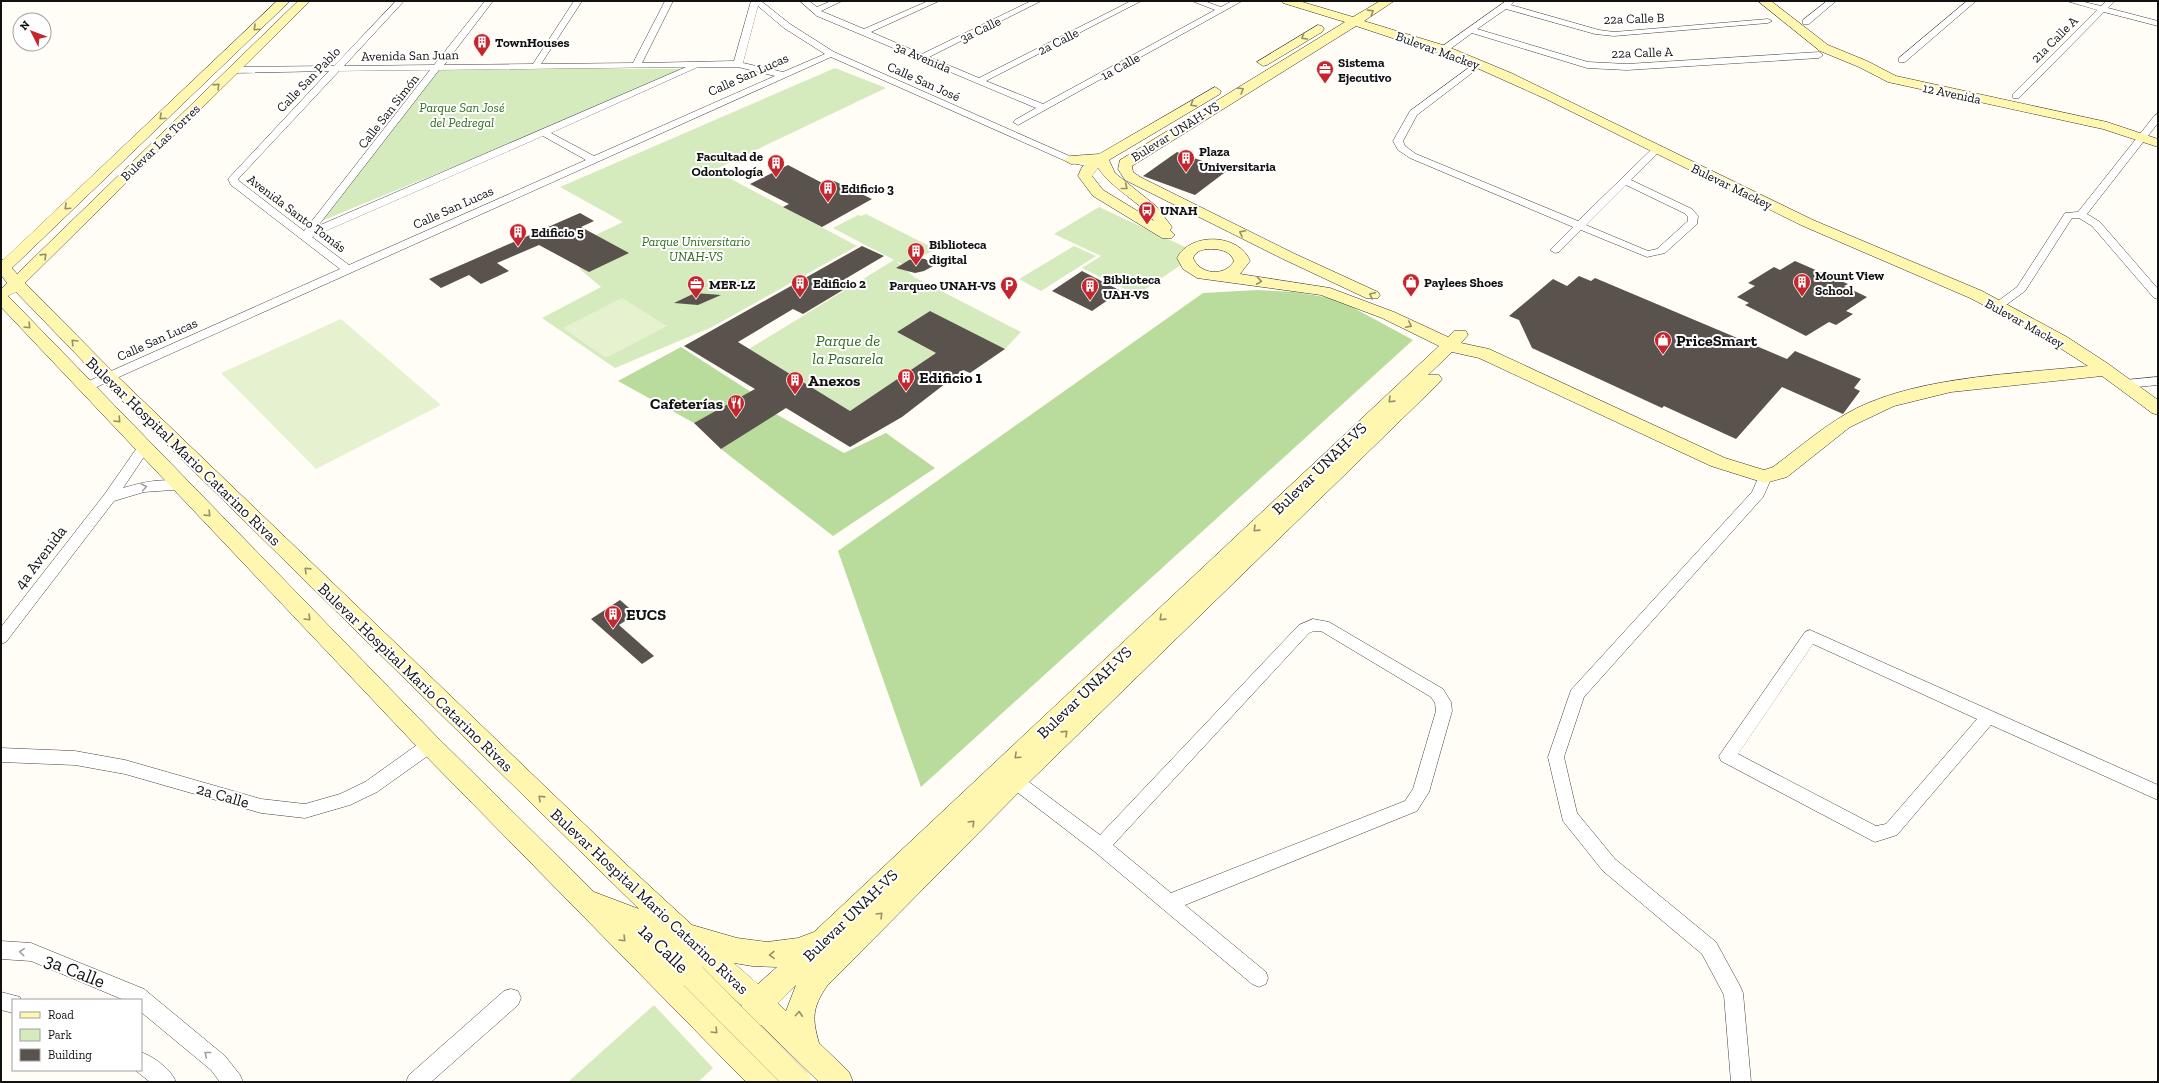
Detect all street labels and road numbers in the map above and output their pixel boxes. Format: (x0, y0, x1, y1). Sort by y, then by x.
street label: 22a Calle B (1603, 10, 1665, 27)
street label: 3a Calle (957, 13, 1003, 46)
street label: 21a Calle A (2028, 13, 2081, 66)
street label: 2a Calle (1035, 25, 1081, 58)
street label: Bulevar Mackey (1394, 28, 1482, 73)
street label: 3a Avenida (892, 39, 954, 76)
street label: Calle San Pablo (273, 43, 344, 115)
street label: 22a Calle A (1611, 44, 1673, 61)
street label: Avenida San Juan (361, 47, 460, 64)
street label: Calle San Lucas (706, 50, 791, 99)
street label: 1a Calle (1098, 50, 1142, 83)
street label: Calle San José (885, 59, 963, 104)
street label: Calle San Simón (355, 71, 422, 151)
street label: 12 Avenida (1921, 80, 1983, 107)
street label: Bulevar UNAH-VS (1128, 98, 1222, 165)
street label: Bulevar Las Torres (118, 101, 203, 184)
street label: Bulevar Mackey (1689, 160, 1775, 213)
street label: Avenida Santo Tomás (244, 171, 349, 256)
street label: Calle San Lucas (411, 183, 496, 232)
street label: Bulevar Mackey (1983, 295, 2067, 352)
street label: Calle San Lucas (115, 315, 200, 364)
street label: Bulevar Hospital Mario Catarino Rivas (82, 353, 285, 550)
street label: Bulevar UNAH-VS (1268, 418, 1371, 518)
street label: 4a Avenida (10, 522, 71, 593)
street label: Bulevar Hospital Mario Catarino Rivas (314, 579, 517, 776)
street label: Bulevar UNAH-VS (1033, 642, 1136, 742)
street label: 2a Calle (194, 779, 251, 812)
street label: Bulevar Hospital Mario Catarino Rivas (547, 805, 753, 998)
street label: Bulevar UNAH-VS (799, 865, 902, 965)
street label: 1a Calle (634, 919, 694, 978)
street label: 3a Calle (41, 948, 109, 993)

